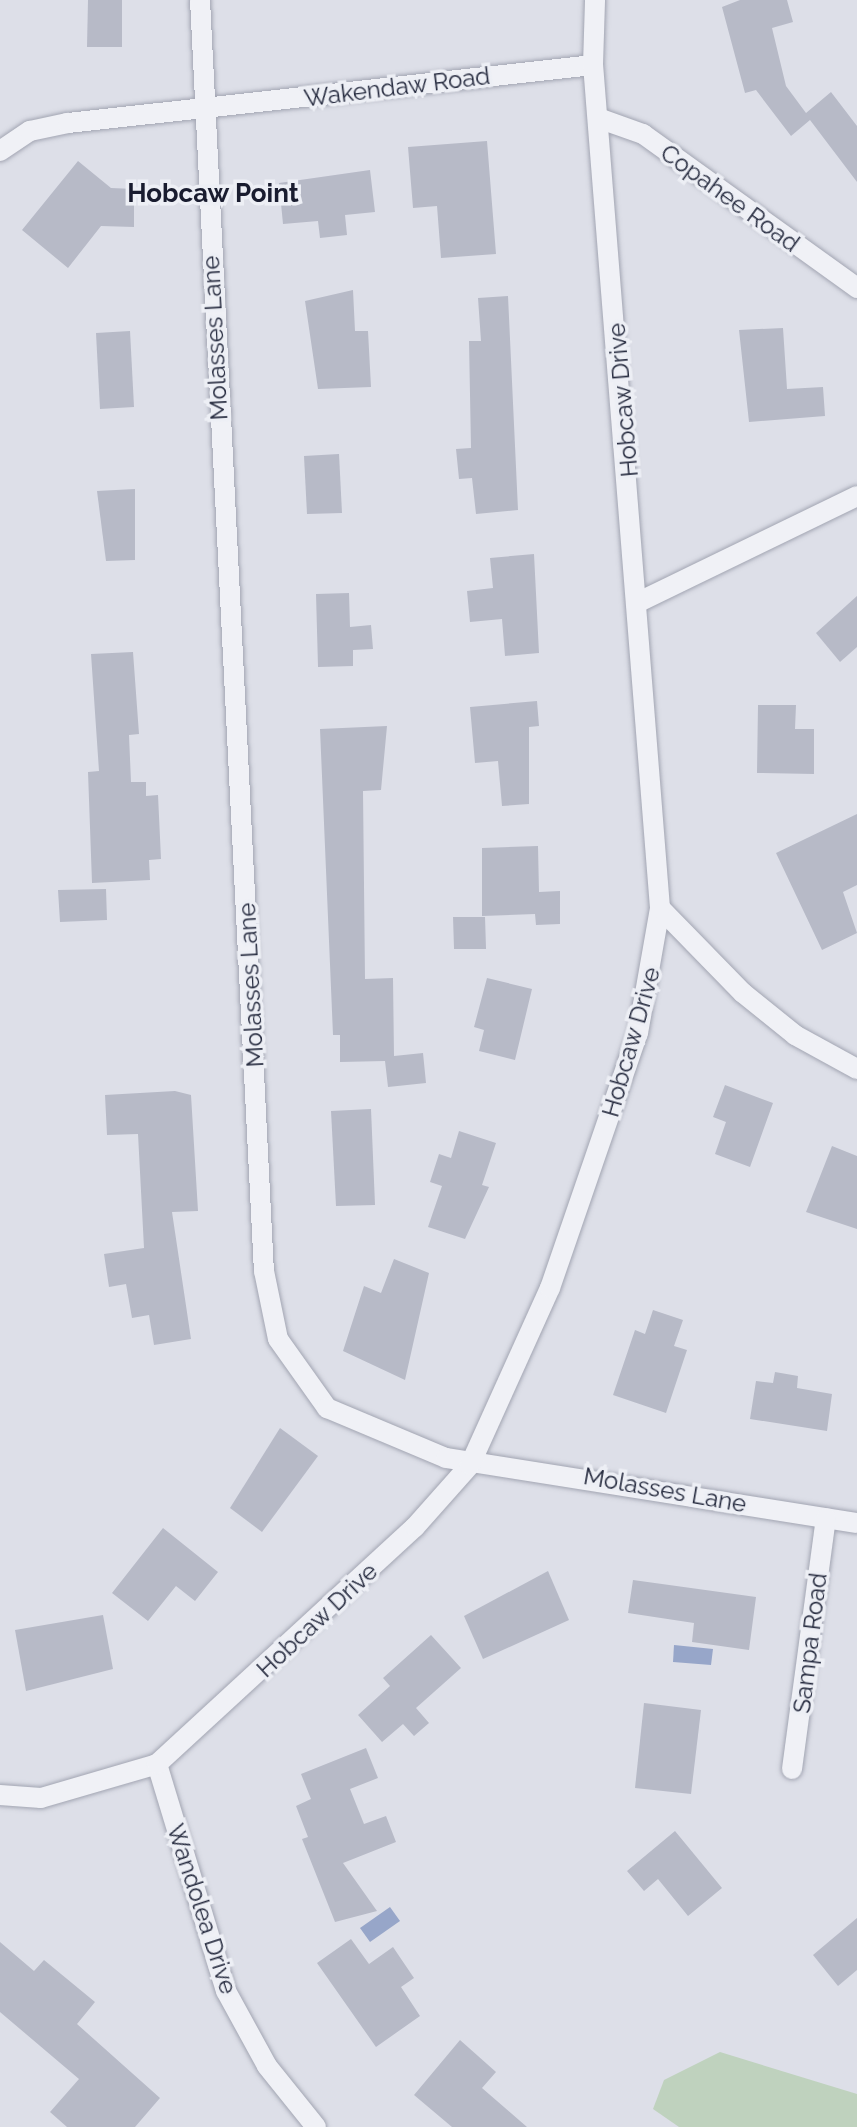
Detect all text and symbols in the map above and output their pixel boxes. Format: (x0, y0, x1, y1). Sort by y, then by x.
street label: Wakendaw Road (302, 61, 492, 113)
street label: Copahee Road (655, 138, 805, 258)
district label: Hobcaw Point (127, 178, 299, 210)
street label: Molasses Lane (196, 255, 234, 421)
street label: Hobcaw Drive (602, 321, 644, 479)
street label: Molasses Lane (232, 902, 270, 1068)
street label: Hobcaw Drive (596, 963, 666, 1121)
street label: Molasses Lane (581, 1462, 749, 1518)
street label: Hobcaw Drive (250, 1556, 384, 1684)
street label: Sampa Road (787, 1571, 833, 1715)
street label: Wandolea Drive (161, 1820, 243, 1998)

